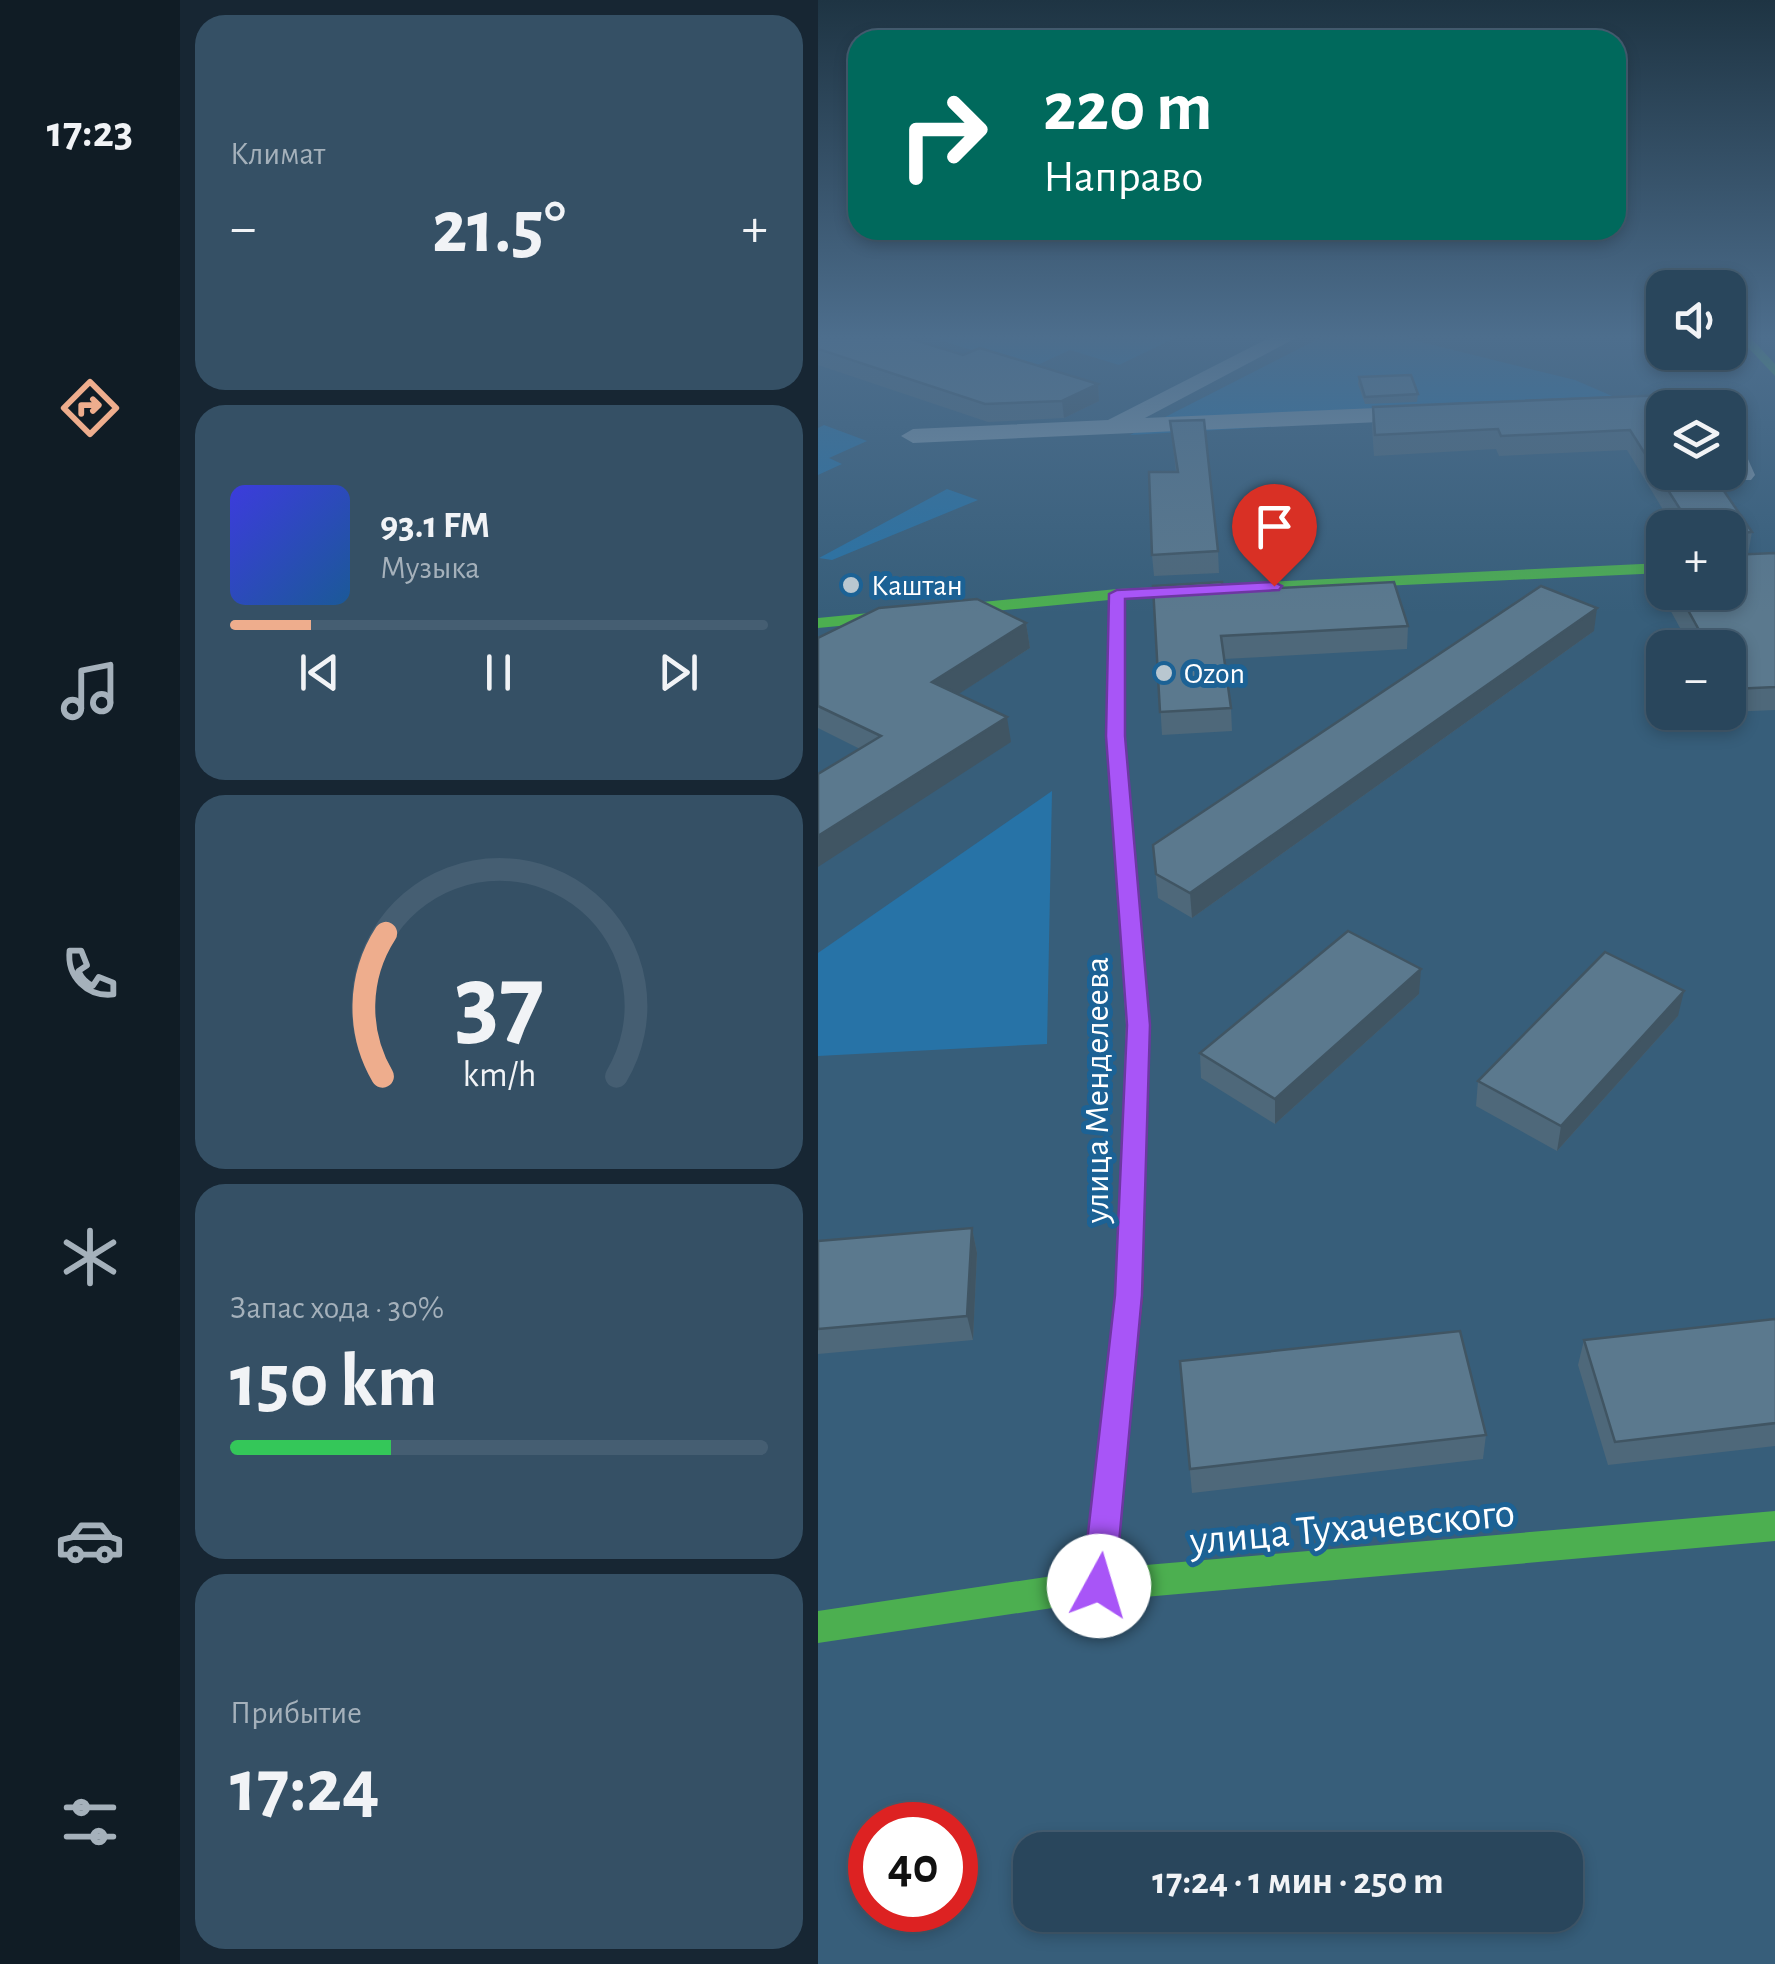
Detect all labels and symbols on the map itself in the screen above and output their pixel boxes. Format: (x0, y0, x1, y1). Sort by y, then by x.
pin (1232, 484, 1317, 587)
place label: Каштан (871, 571, 963, 601)
marker: Каштан (840, 574, 862, 596)
place label: Ozon (1184, 659, 1245, 689)
marker: Ozon (1153, 662, 1175, 684)
street label: улица Менделеева (1080, 957, 1115, 1224)
street label: улица Тухачевского (1187, 1492, 1516, 1562)
position arrow (1047, 1534, 1151, 1638)
speed limit sign: 40 (848, 1802, 978, 1932)

